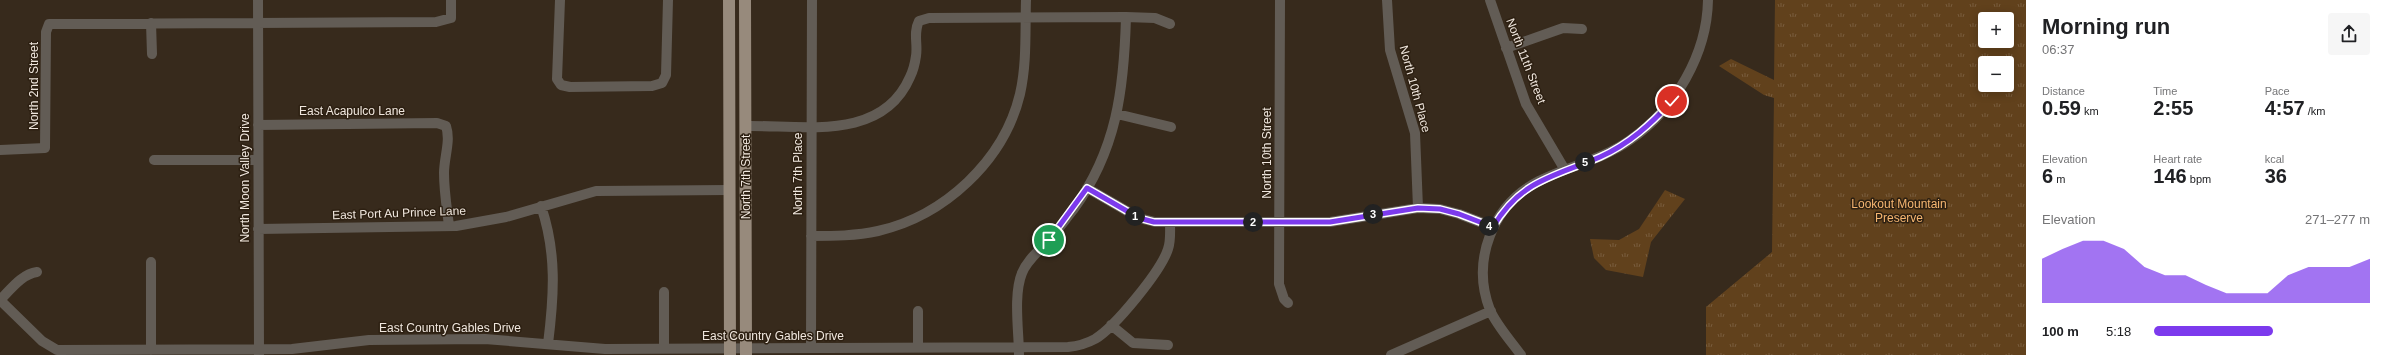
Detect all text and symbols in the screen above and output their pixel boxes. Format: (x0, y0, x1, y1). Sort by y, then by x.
map controls (1978, 12, 2014, 92)
button: + (1978, 12, 2014, 48)
button: share (2328, 13, 2370, 55)
text: Morning run (2042, 14, 2170, 39)
street label: North 11th Street (1503, 16, 1549, 106)
street label: North 2nd Street (27, 41, 41, 130)
text: 06:37 (2042, 42, 2075, 57)
street label: North 10th Place (1397, 44, 1433, 134)
button: − (1978, 56, 2014, 92)
pin (1655, 84, 1689, 118)
text: Distance (2042, 85, 2085, 97)
text: Time (2153, 85, 2177, 97)
text: Pace (2265, 85, 2290, 97)
icon: check (1661, 90, 1683, 112)
text: 0.59 (2042, 97, 2081, 119)
text: 2:55 (2153, 97, 2193, 119)
text: 4:57 (2265, 97, 2305, 119)
street label: East Acapulco Lane (299, 104, 405, 118)
text: km (2081, 105, 2099, 117)
text: /km (2305, 105, 2325, 117)
street label: North 10th Street (1260, 107, 1274, 199)
street label: North Moon Valley Drive (238, 113, 252, 243)
street label: North 7th Place (791, 132, 805, 215)
street label: North 7th Street (739, 134, 753, 219)
pin: 5 (1575, 152, 1595, 172)
text: Elevation (2042, 153, 2087, 165)
text: Heart rate (2153, 153, 2202, 165)
text: kcal (2265, 153, 2284, 165)
text: 5 (1582, 156, 1588, 168)
text: 6 (2042, 165, 2053, 187)
text: 146 (2153, 165, 2187, 187)
text: 36 (2265, 165, 2287, 187)
text: m (2053, 173, 2065, 185)
text: bpm (2187, 173, 2211, 185)
park label: Lookout Mountain Preserve (1851, 197, 1947, 225)
street label: East Port Au Prince Lane (332, 204, 467, 222)
pin: 3 (1363, 204, 1383, 224)
pin: 1 (1125, 206, 1145, 226)
text: 3 (1370, 208, 1376, 220)
text: 1 (1132, 210, 1138, 222)
pin: 2 (1243, 212, 1263, 232)
text: Elevation (2042, 212, 2095, 227)
text: 271–277 m (2305, 212, 2370, 227)
text: 2 (1250, 216, 1256, 228)
pin: 4 (1479, 216, 1499, 236)
text: 4 (1486, 220, 1492, 232)
pin (1032, 223, 1066, 257)
icon: arrive (1038, 229, 1060, 251)
street label: East Country Gables Drive (379, 321, 521, 335)
text: 100 m (2042, 324, 2079, 339)
text: 5:18 (2106, 324, 2131, 339)
street label: East Country Gables Drive (702, 329, 844, 343)

